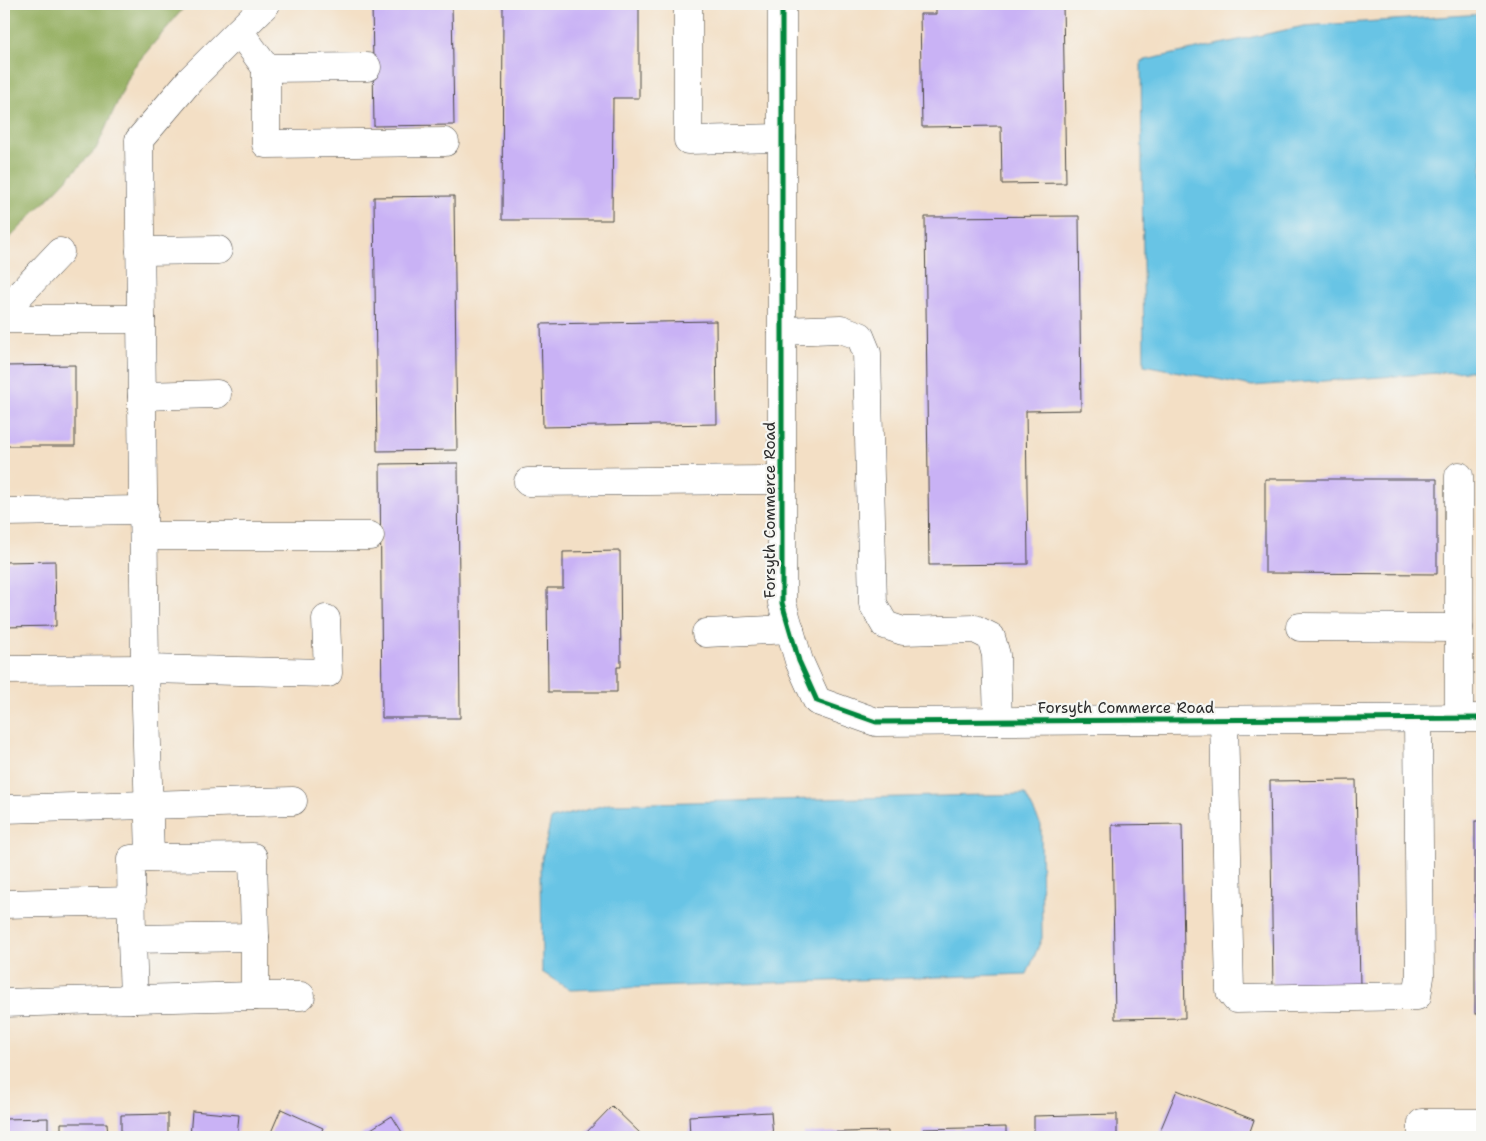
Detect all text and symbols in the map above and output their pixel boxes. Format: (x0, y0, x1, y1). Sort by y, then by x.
street label: Forsyth Commerce Road (760, 421, 780, 598)
street label: Forsyth Commerce Road (1038, 698, 1215, 718)

